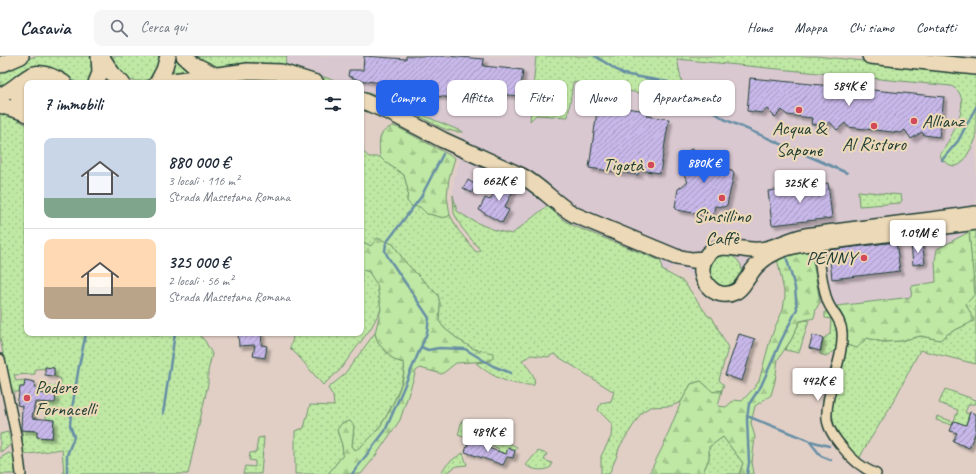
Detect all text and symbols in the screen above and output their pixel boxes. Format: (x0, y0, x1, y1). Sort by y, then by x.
search box (94, 10, 374, 46)
text: Casavia (20, 16, 70, 40)
icon: search (108, 17, 130, 39)
text: Cerca qui (140, 18, 187, 37)
text: Home (747, 19, 773, 36)
text: Mappa (795, 19, 827, 36)
text: Chi siamo (849, 19, 894, 36)
text: Contatti (916, 19, 956, 36)
pin: 584K € (816, 73, 882, 107)
text: 584K € (833, 78, 865, 94)
chip: Compra (376, 80, 439, 116)
chip: Affitta (447, 80, 507, 116)
chip: Filtri (515, 80, 567, 116)
chip: Nuovo (575, 80, 631, 116)
chip: Appartamento (639, 80, 735, 116)
icon: filters (322, 93, 344, 115)
text: 7 immobili (44, 94, 103, 115)
marker: Acqua & Sapone (794, 105, 804, 115)
place label: Allianz (922, 109, 966, 133)
place label: Acqua & Sapone (772, 116, 828, 162)
marker: Allianz (909, 116, 919, 126)
marker: Al Ristoro (869, 121, 879, 131)
place label: Al Ristoro (842, 132, 907, 156)
pin: 880K € (671, 150, 737, 184)
text: 880 000 € (168, 152, 230, 173)
place label: Tigotà (603, 153, 645, 177)
icon: home (76, 154, 124, 202)
text: 880K € (687, 155, 721, 171)
marker: Tigotà (646, 160, 656, 170)
pin: 662K € (466, 168, 532, 202)
pin: 325K € (767, 170, 833, 204)
text: 3 locali · 116 m² (168, 173, 239, 189)
text: 662K € (482, 173, 516, 189)
text: 325K € (784, 175, 816, 191)
text: Strada Massetana Romana (168, 189, 290, 205)
marker: Sinsillino Caffè (717, 193, 727, 203)
place label: Sinsillino Caffè (694, 204, 752, 250)
pin: 1.09M € (881, 220, 955, 254)
text: 1.09M € (899, 225, 937, 241)
place label: PENNY (806, 246, 859, 270)
text: 325 000 € (168, 252, 230, 273)
marker: PENNY (859, 253, 869, 263)
icon: home (76, 255, 124, 303)
text: 2 locali · 56 m² (168, 273, 233, 289)
text: Strada Massetana Romana (168, 289, 290, 305)
pin: 442K € (785, 368, 851, 402)
text: 442K € (801, 373, 835, 389)
place label: Podere Fornacelli (35, 375, 99, 421)
marker: Podere Fornacelli (22, 393, 32, 403)
pin: 489K € (455, 419, 521, 453)
text: 489K € (472, 424, 505, 440)

